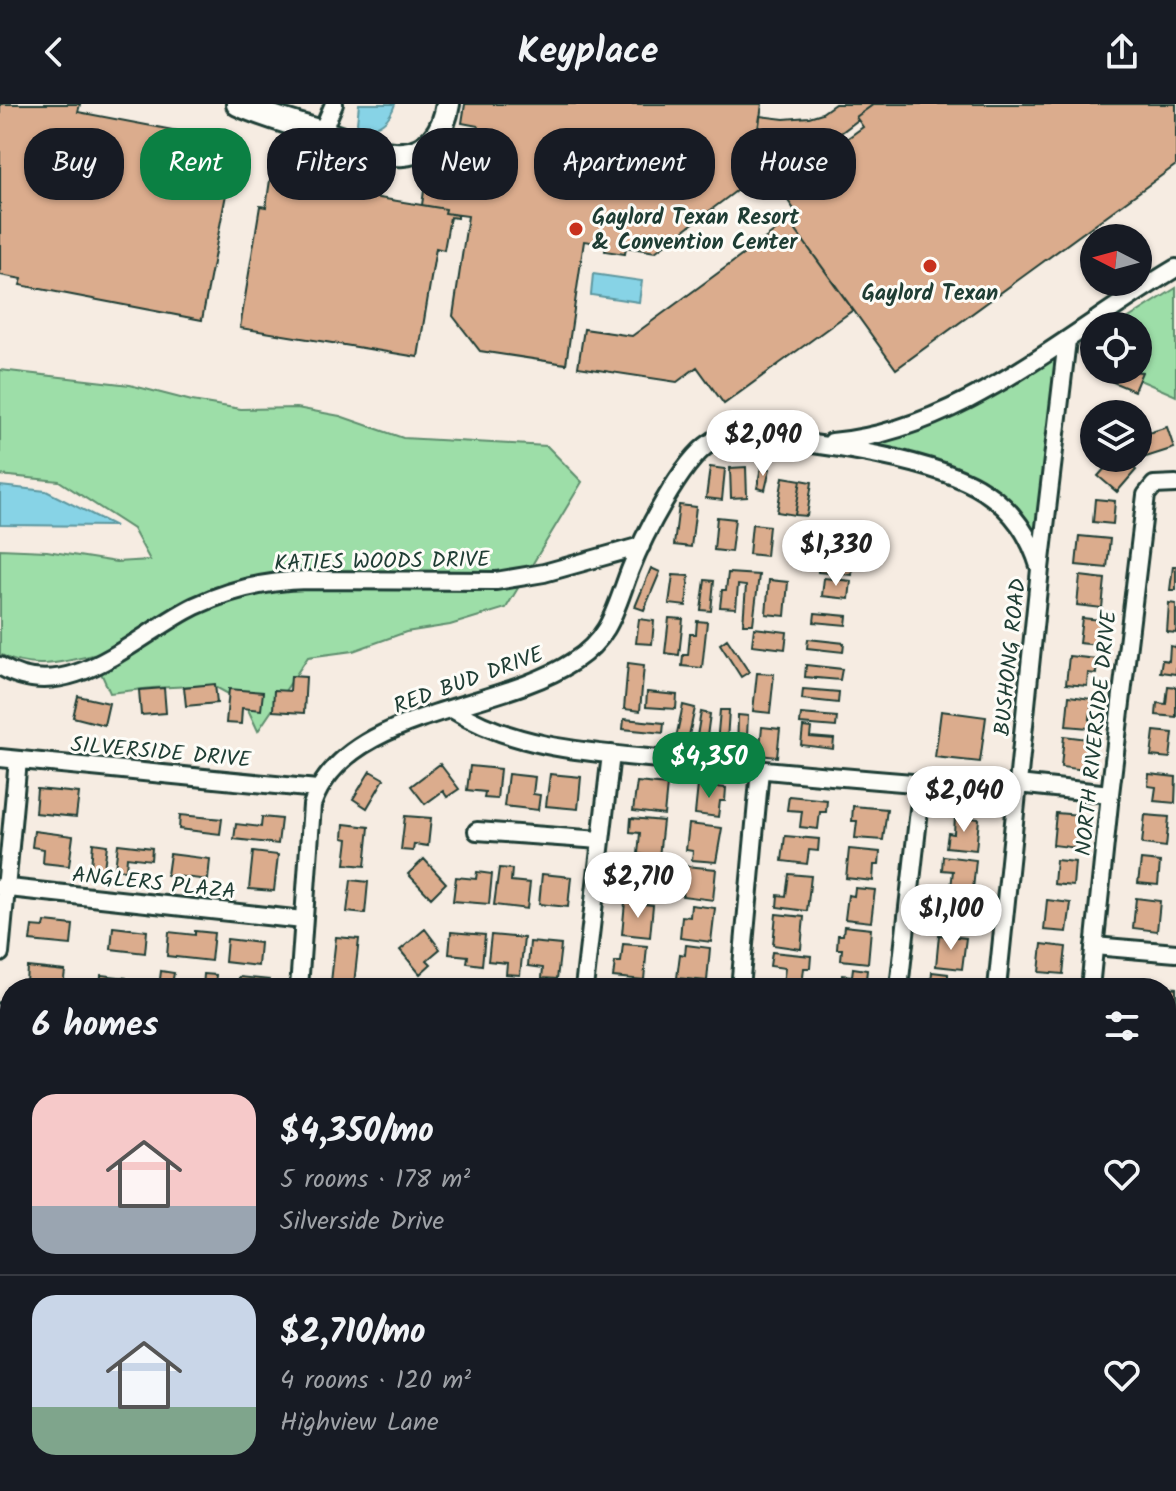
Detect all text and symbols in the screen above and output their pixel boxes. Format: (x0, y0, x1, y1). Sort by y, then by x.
text: Keyplace (518, 24, 658, 81)
icon: back (32, 30, 76, 74)
icon: share (1100, 30, 1144, 74)
chip: Buy (24, 128, 124, 200)
chip: Rent (140, 128, 251, 200)
chip: Filters (267, 128, 396, 200)
chip: New (412, 128, 518, 200)
chip: Apartment (534, 128, 715, 200)
chip: House (731, 128, 856, 200)
place label: Gaylord Texan Resort & Convention Center (592, 201, 800, 261)
marker: Gaylord Texan Resort & Convention Center (567, 220, 585, 238)
north arrow (1080, 224, 1152, 296)
map controls (1080, 224, 1152, 472)
marker: Gaylord Texan (921, 257, 939, 275)
place label: Gaylord Texan (862, 277, 998, 312)
button: locate (1080, 312, 1152, 384)
button: layers (1080, 400, 1152, 472)
pin: $2,090 (698, 410, 828, 478)
text: $2,090 (724, 415, 802, 457)
pin: $1,330 (771, 520, 901, 588)
text: $1,330 (800, 525, 872, 567)
street label: KATIES WOODS DRIVE (274, 543, 491, 582)
street label: BUSHONG ROAD (986, 577, 1037, 738)
street label: NORTH RIVERSIDE DRIVE (1067, 608, 1128, 858)
street label: RED BUD DRIVE (389, 638, 550, 725)
street label: SILVERSIDE DRIVE (69, 728, 253, 779)
pin: $4,350 (644, 732, 774, 800)
text: $4,350 (670, 737, 748, 779)
pin: $2,040 (899, 766, 1029, 834)
text: $2,040 (925, 771, 1003, 813)
pin: $2,710 (573, 852, 703, 920)
text: $2,710 (603, 857, 673, 899)
street label: ANGLERS PLAZA (70, 858, 237, 910)
pin: $1,100 (886, 884, 1016, 952)
text: $1,100 (919, 889, 983, 931)
text: 6 homes (32, 999, 158, 1053)
icon: filters (1100, 1004, 1144, 1048)
text: $4,350/mo (280, 1105, 434, 1159)
icon: home (96, 1126, 192, 1222)
icon: heart (1100, 1152, 1144, 1196)
text: 5 rooms · 178 m² (280, 1159, 470, 1201)
text: Silverside Drive (280, 1201, 444, 1243)
text: $2,710/mo (280, 1306, 426, 1360)
icon: home (96, 1327, 192, 1423)
icon: heart (1100, 1353, 1144, 1397)
text: 4 rooms · 120 m² (280, 1360, 471, 1402)
text: Highview Lane (280, 1402, 439, 1444)

